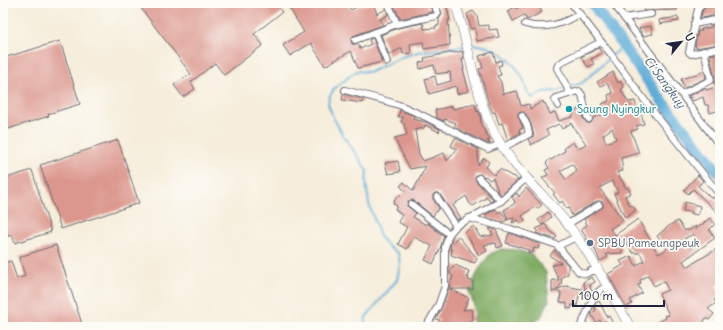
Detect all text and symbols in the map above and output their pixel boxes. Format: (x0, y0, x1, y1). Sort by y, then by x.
north arrow (661, 22, 701, 62)
text: U (682, 30, 698, 44)
water label: Ci Sangkuy (641, 53, 690, 112)
place label: Saung Nyingkur (577, 102, 657, 116)
marker: Saung Nyingkur (564, 104, 574, 114)
place label: SPBU Pameungpeuk (598, 236, 700, 250)
marker: SPBU Pameungpeuk (585, 238, 595, 248)
scale bar (573, 282, 664, 308)
text: 100 m (579, 288, 613, 303)

